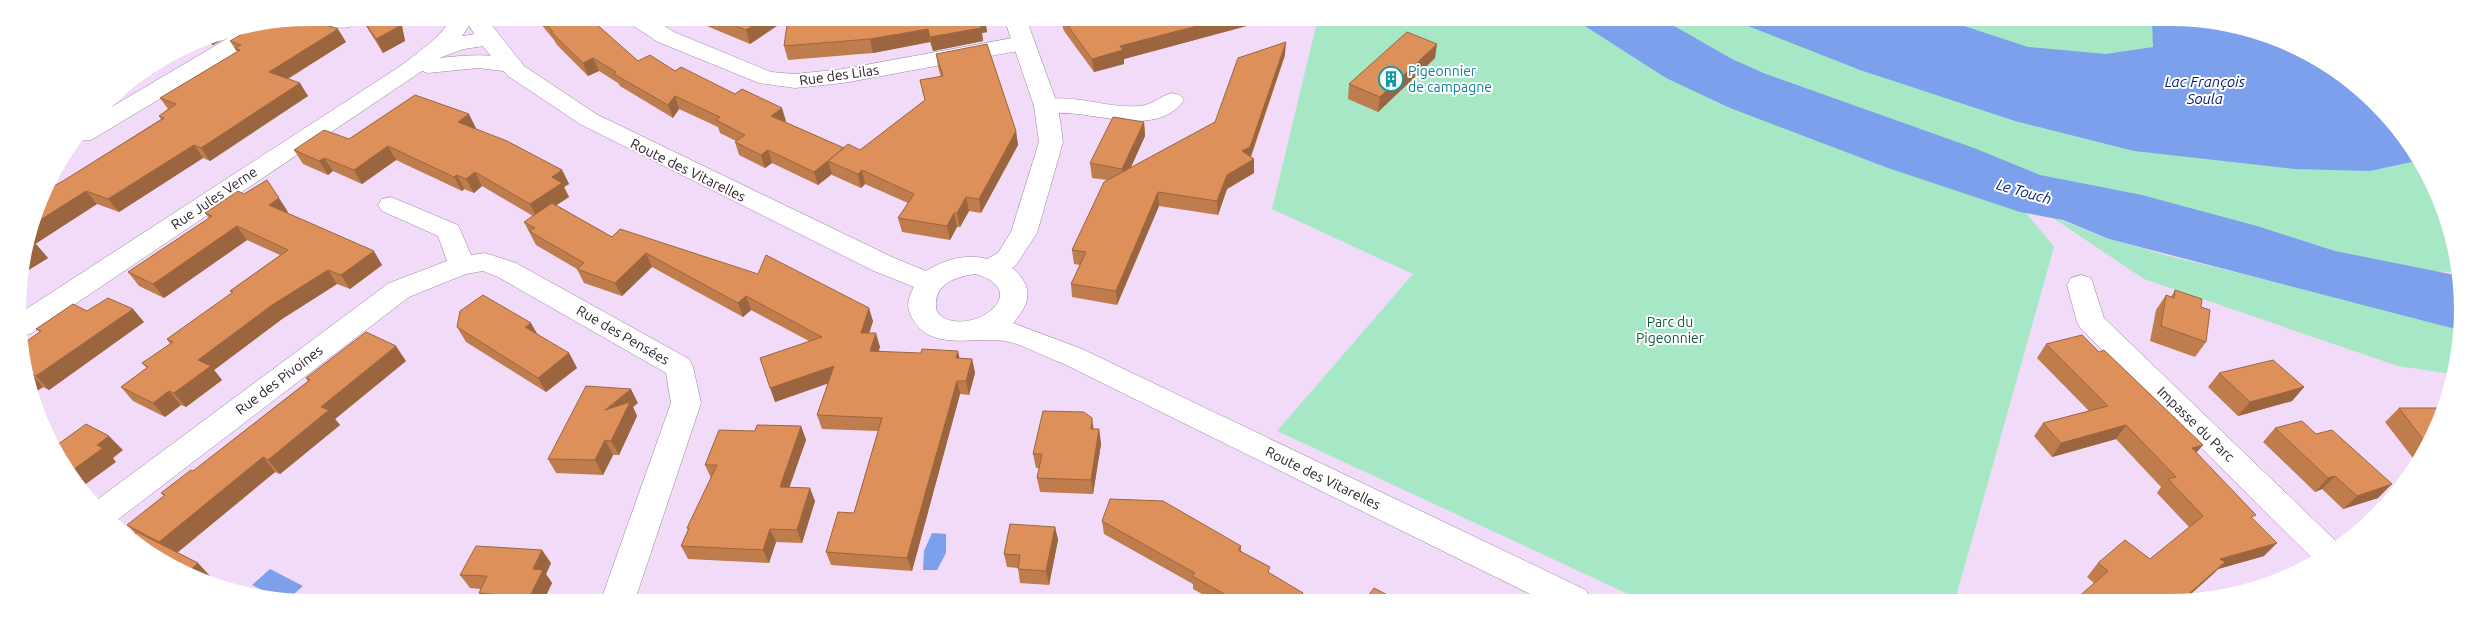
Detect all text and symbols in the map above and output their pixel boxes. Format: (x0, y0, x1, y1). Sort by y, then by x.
street label: Rue des Lilas (798, 61, 880, 89)
place label: Pigeonnier de campagne (1408, 63, 1492, 95)
building icon: Pigeonnier de campagne (1378, 66, 1404, 92)
water label: Lac François Soula (2165, 73, 2246, 107)
street label: Route des Vitarelles (628, 135, 748, 205)
street label: Rue Jules Verne (168, 163, 260, 233)
water label: Le Touch (1995, 176, 2054, 207)
street label: Rue des Pensées (574, 302, 672, 368)
park label: Parc du Pigeonnier (1636, 314, 1705, 346)
street label: Rue des Pivoines (232, 342, 326, 418)
street label: Impasse du Parc (2154, 383, 2238, 465)
street label: Route des Vitarelles (1263, 443, 1383, 513)

